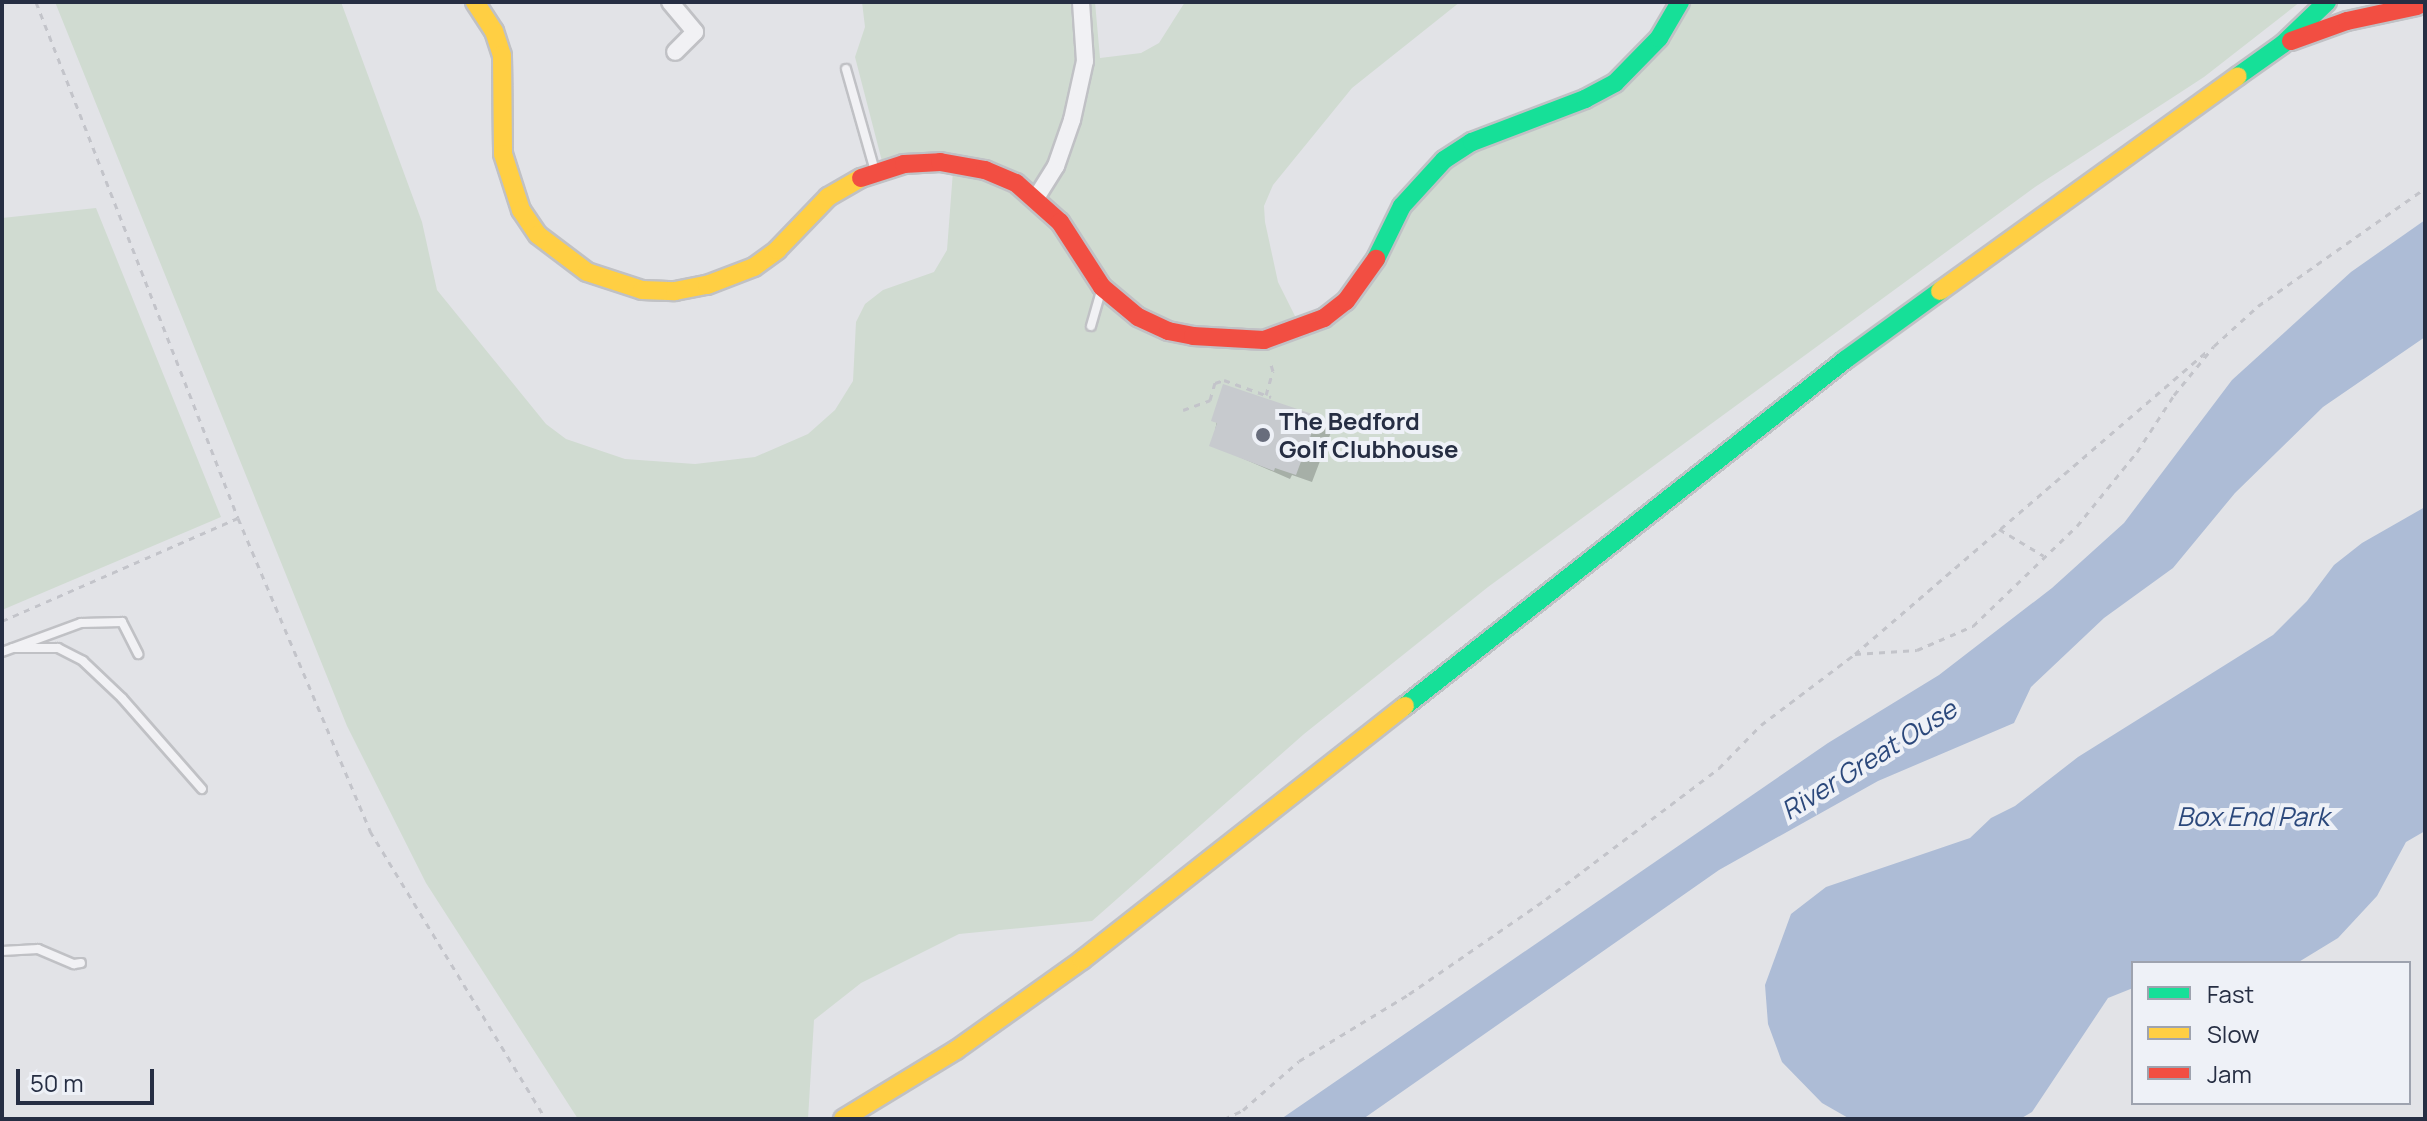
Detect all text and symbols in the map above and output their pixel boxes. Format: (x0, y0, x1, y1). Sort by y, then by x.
place label: The Bedford Golf Clubhouse (1279, 407, 1459, 463)
marker: The Bedford Golf Clubhouse (1254, 426, 1272, 444)
water label: River Great Ouse (1776, 694, 1962, 826)
water label: Box End Park (2177, 801, 2329, 833)
legend (2131, 961, 2411, 1105)
text: Fast (2207, 977, 2254, 1010)
text: Slow (2207, 1017, 2260, 1050)
scale bar (20, 1053, 158, 1103)
text: Jam (2207, 1057, 2252, 1090)
text: 50 m (30, 1066, 84, 1099)

